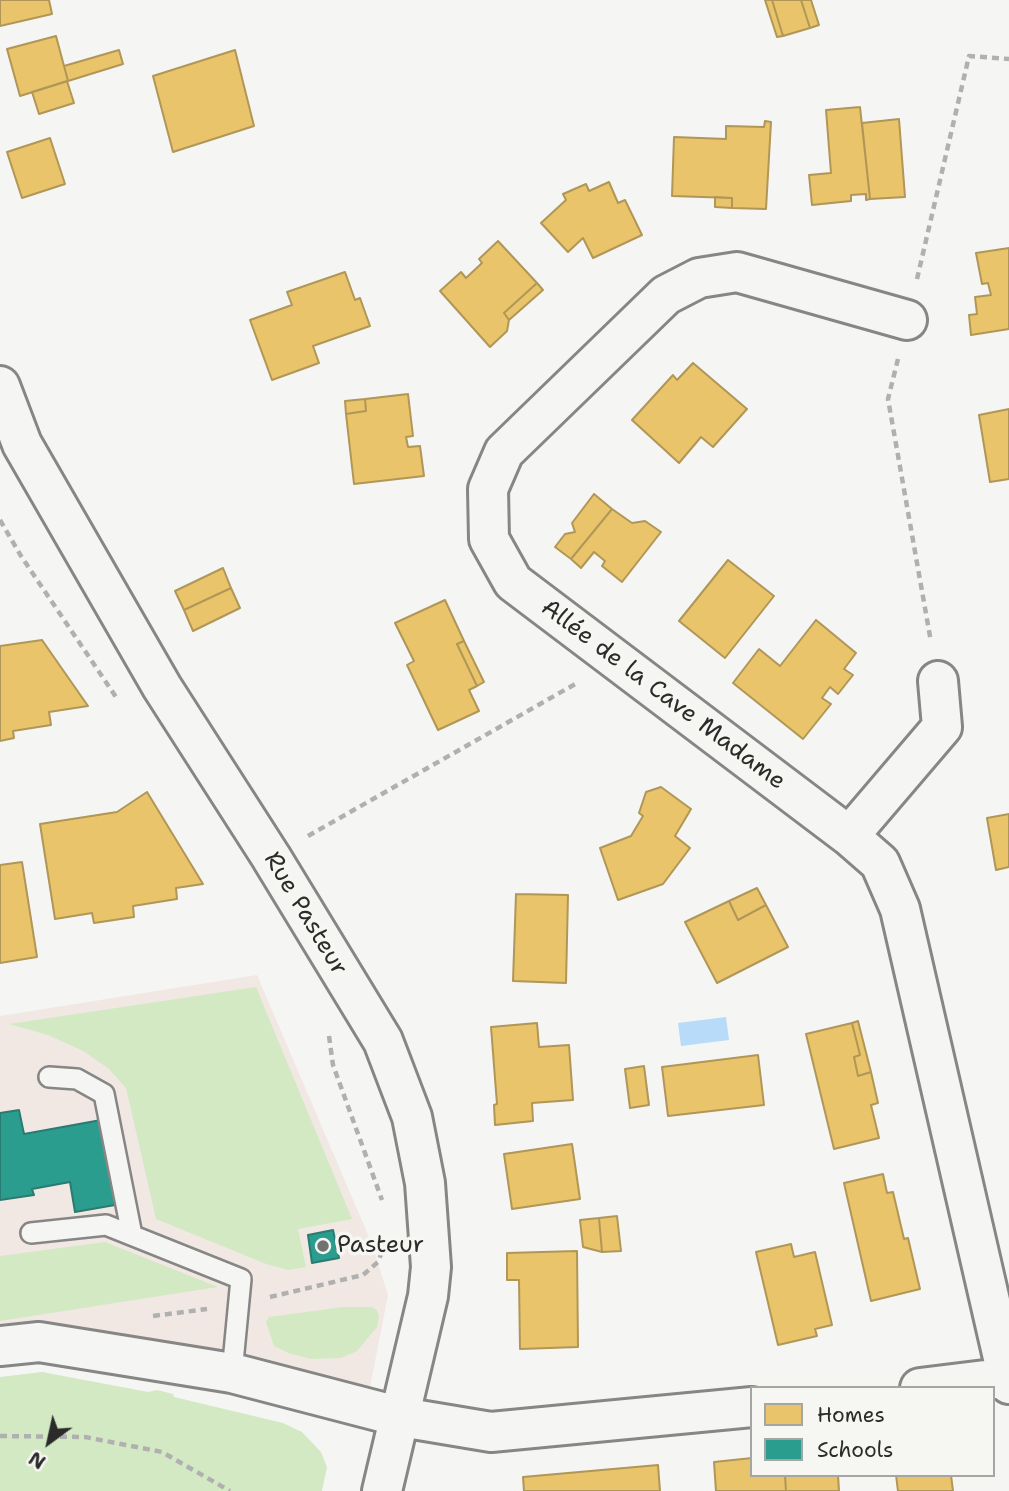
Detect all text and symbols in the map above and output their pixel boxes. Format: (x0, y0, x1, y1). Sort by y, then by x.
street label: Allée de la Cave Madame (535, 594, 791, 796)
street label: Rue Pasteur (257, 847, 353, 981)
place label: Pasteur (337, 1232, 424, 1260)
marker: Pasteur (315, 1238, 331, 1254)
legend (750, 1386, 995, 1477)
text: Homes (817, 1401, 885, 1429)
north arrow (14, 1407, 84, 1477)
text: Schools (817, 1436, 893, 1464)
text: N (24, 1445, 50, 1475)

